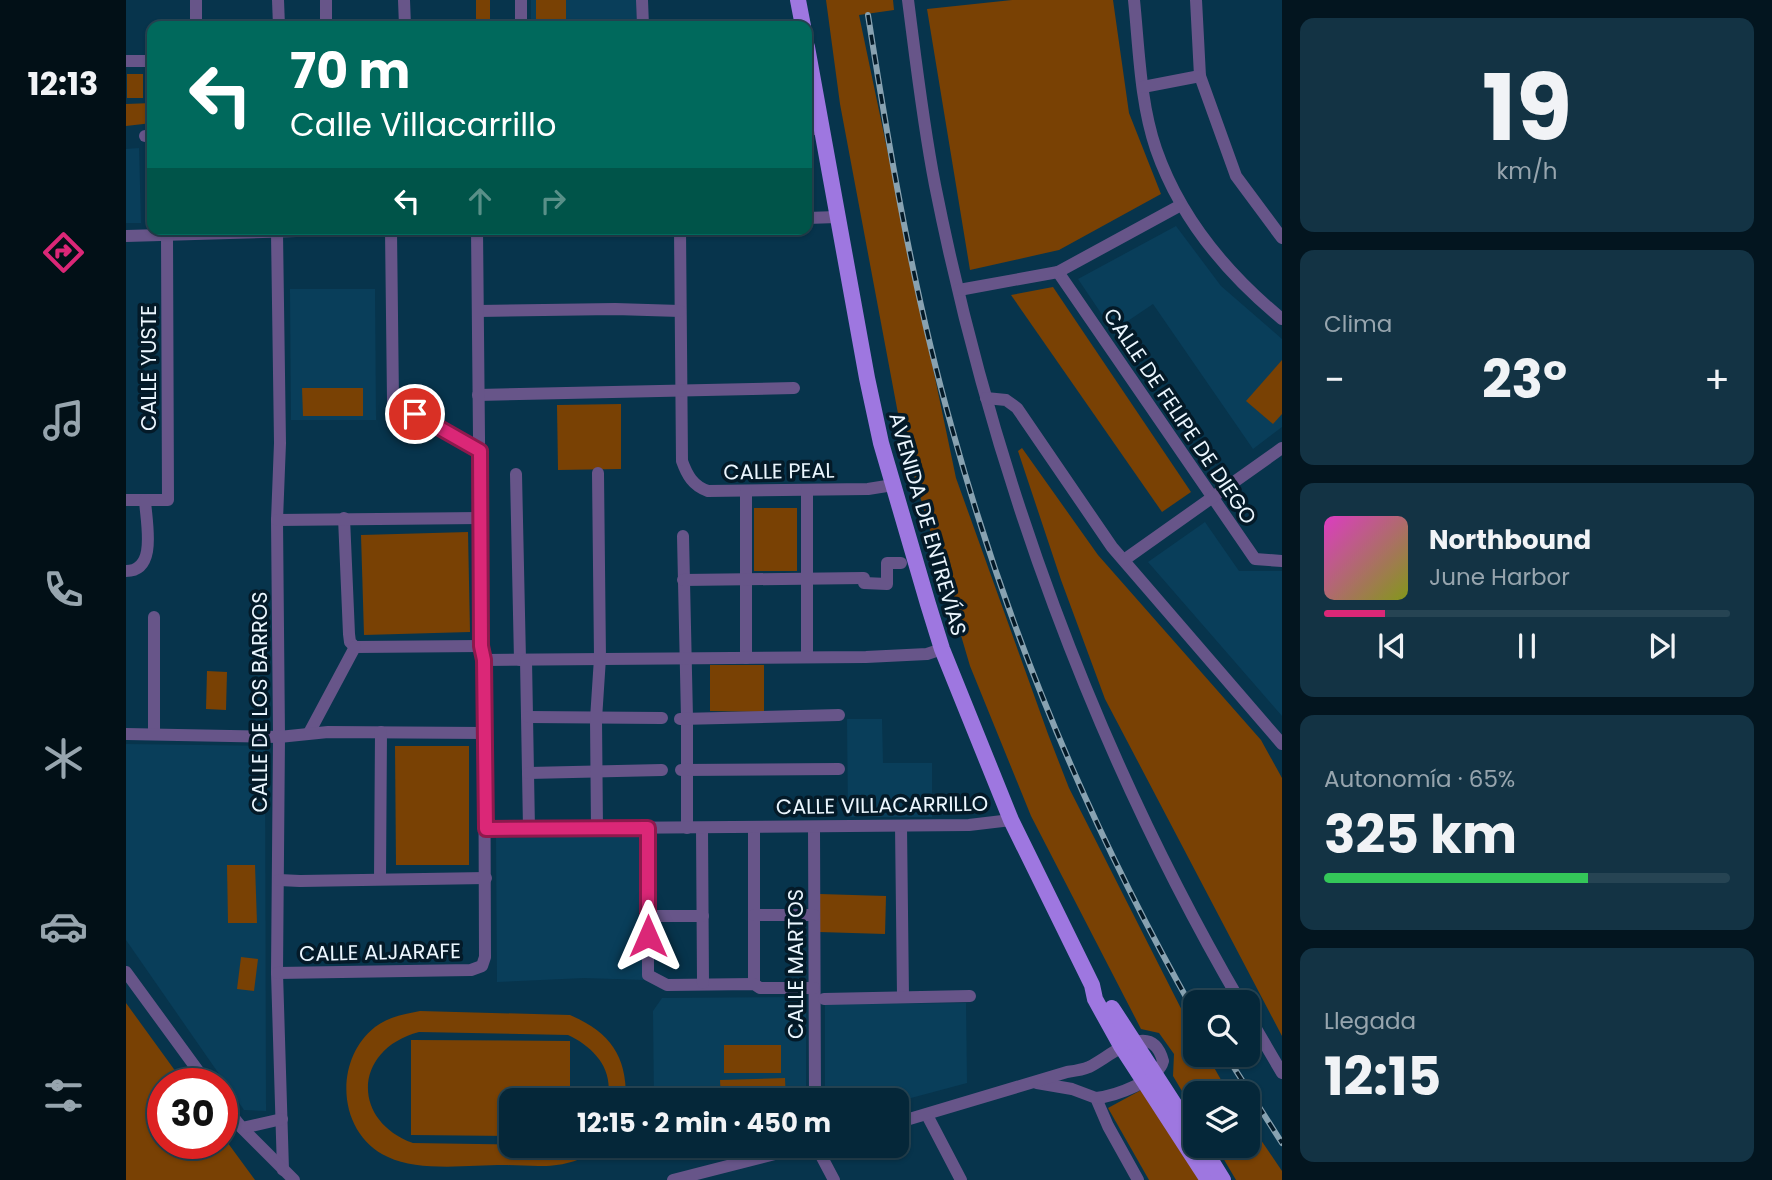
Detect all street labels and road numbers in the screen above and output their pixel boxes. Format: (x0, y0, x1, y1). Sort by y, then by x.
street label: CALLE DE FELIPE DE DIEGO (1097, 302, 1263, 530)
street label: CALLE YUSTE (134, 305, 163, 431)
street label: AVENIDA DE ENTREVÍAS (882, 409, 974, 639)
street label: CALLE PEAL (723, 456, 835, 486)
street label: CALLE DE LOS BARROS (245, 591, 274, 813)
street label: CALLE VILLACARRILLO (776, 789, 988, 821)
street label: CALLE MARTOS (781, 889, 810, 1039)
street label: CALLE ALJARAFE (299, 936, 461, 968)

